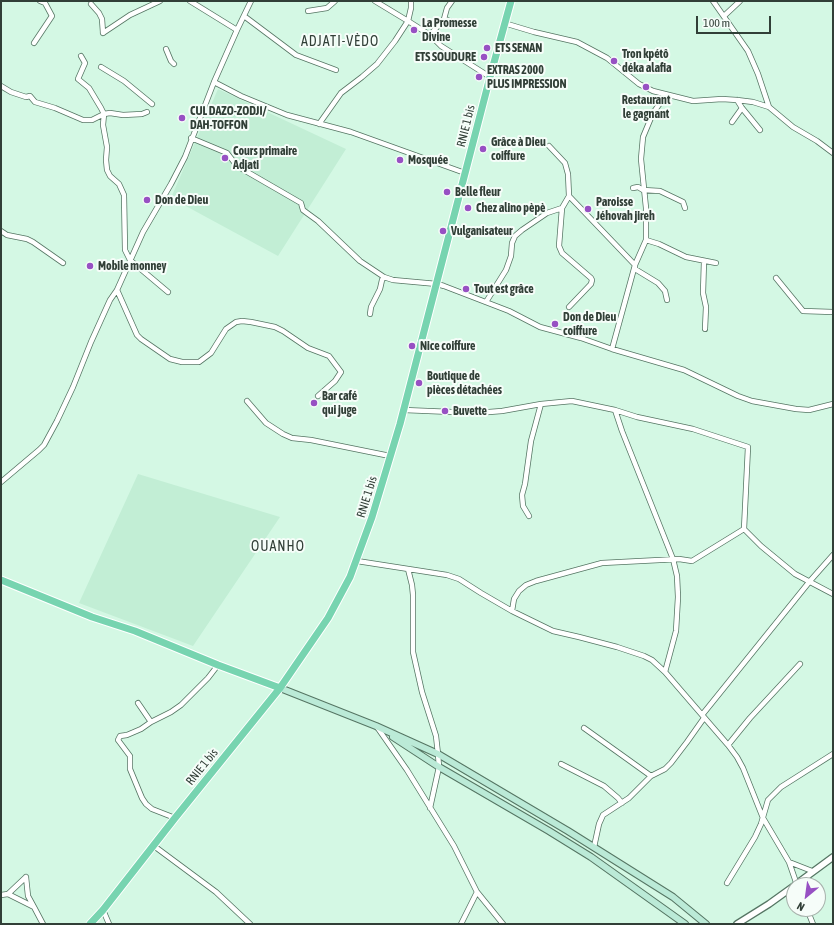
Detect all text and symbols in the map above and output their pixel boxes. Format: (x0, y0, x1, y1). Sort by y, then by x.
scale bar (698, 8, 773, 34)
place label: La Promesse Divine (422, 16, 477, 44)
text: 100 m (703, 16, 730, 30)
marker: La Promesse Divine (409, 25, 419, 35)
district label: ADJATI-VÈDO (301, 34, 379, 50)
place label: ETS SENAN (495, 41, 542, 55)
marker: ETS SENAN (482, 43, 492, 53)
place label: Tron kpétô déka alafia (622, 47, 672, 75)
place label: ETS SOUDURE (415, 50, 476, 64)
marker: ETS SOUDURE (479, 52, 489, 62)
marker: Tron kpétô déka alafia (609, 56, 619, 66)
place label: EXTRAS 2000 PLUS IMPRESSION (487, 63, 567, 91)
marker: EXTRAS 2000 PLUS IMPRESSION (474, 72, 484, 82)
marker: Restaurant le gagnant (641, 82, 651, 92)
place label: Restaurant le gagnant (622, 93, 670, 121)
street label: RNIE 1 bis (454, 103, 478, 149)
place label: CUL DAZO-ZODJI/ DAH-TOFFON (190, 104, 266, 132)
marker: CUL DAZO-ZODJI/ DAH-TOFFON (177, 113, 187, 123)
place label: Grâce à Dieu coiffure (491, 135, 546, 163)
place label: Cours primaire Adjati (233, 144, 297, 172)
marker: Grâce à Dieu coiffure (478, 144, 488, 154)
marker: Cours primaire Adjati (220, 153, 230, 163)
place label: Mosquée (408, 153, 448, 167)
marker: Mosquée (395, 155, 405, 165)
place label: Belle fleur (455, 185, 501, 199)
marker: Belle fleur (442, 187, 452, 197)
place label: Don de Dieu (155, 193, 208, 207)
marker: Don de Dieu (142, 195, 152, 205)
place label: Paroisse Jéhovah jireh (596, 195, 655, 223)
place label: Chez alino pèpè (476, 201, 546, 215)
marker: Chez alino pèpè (463, 203, 473, 213)
marker: Paroisse Jéhovah jireh (583, 204, 593, 214)
place label: Vulganisateur (451, 224, 513, 238)
marker: Vulganisateur (438, 226, 448, 236)
place label: Mobile monney (98, 259, 166, 273)
marker: Mobile monney (85, 261, 95, 271)
place label: Tout est grâce (474, 282, 534, 296)
marker: Tout est grâce (461, 284, 471, 294)
place label: Don de Dieu coiffure (563, 310, 616, 338)
marker: Don de Dieu coiffure (550, 319, 560, 329)
place label: Nice coiffure (420, 339, 475, 353)
marker: Nice coiffure (407, 341, 417, 351)
place label: Boutique de pièces détachées (427, 369, 502, 397)
marker: Boutique de pièces détachées (414, 378, 424, 388)
place label: Bar café qui juge (322, 389, 357, 417)
marker: Bar café qui juge (309, 398, 319, 408)
place label: Buvette (453, 404, 487, 418)
marker: Buvette (440, 406, 450, 416)
street label: RNIE 1 bis (354, 474, 380, 520)
district label: OUANHO (251, 539, 305, 555)
street label: RNIE 1 bis (183, 746, 221, 788)
north arrow (786, 877, 826, 917)
text: N (795, 900, 806, 913)

